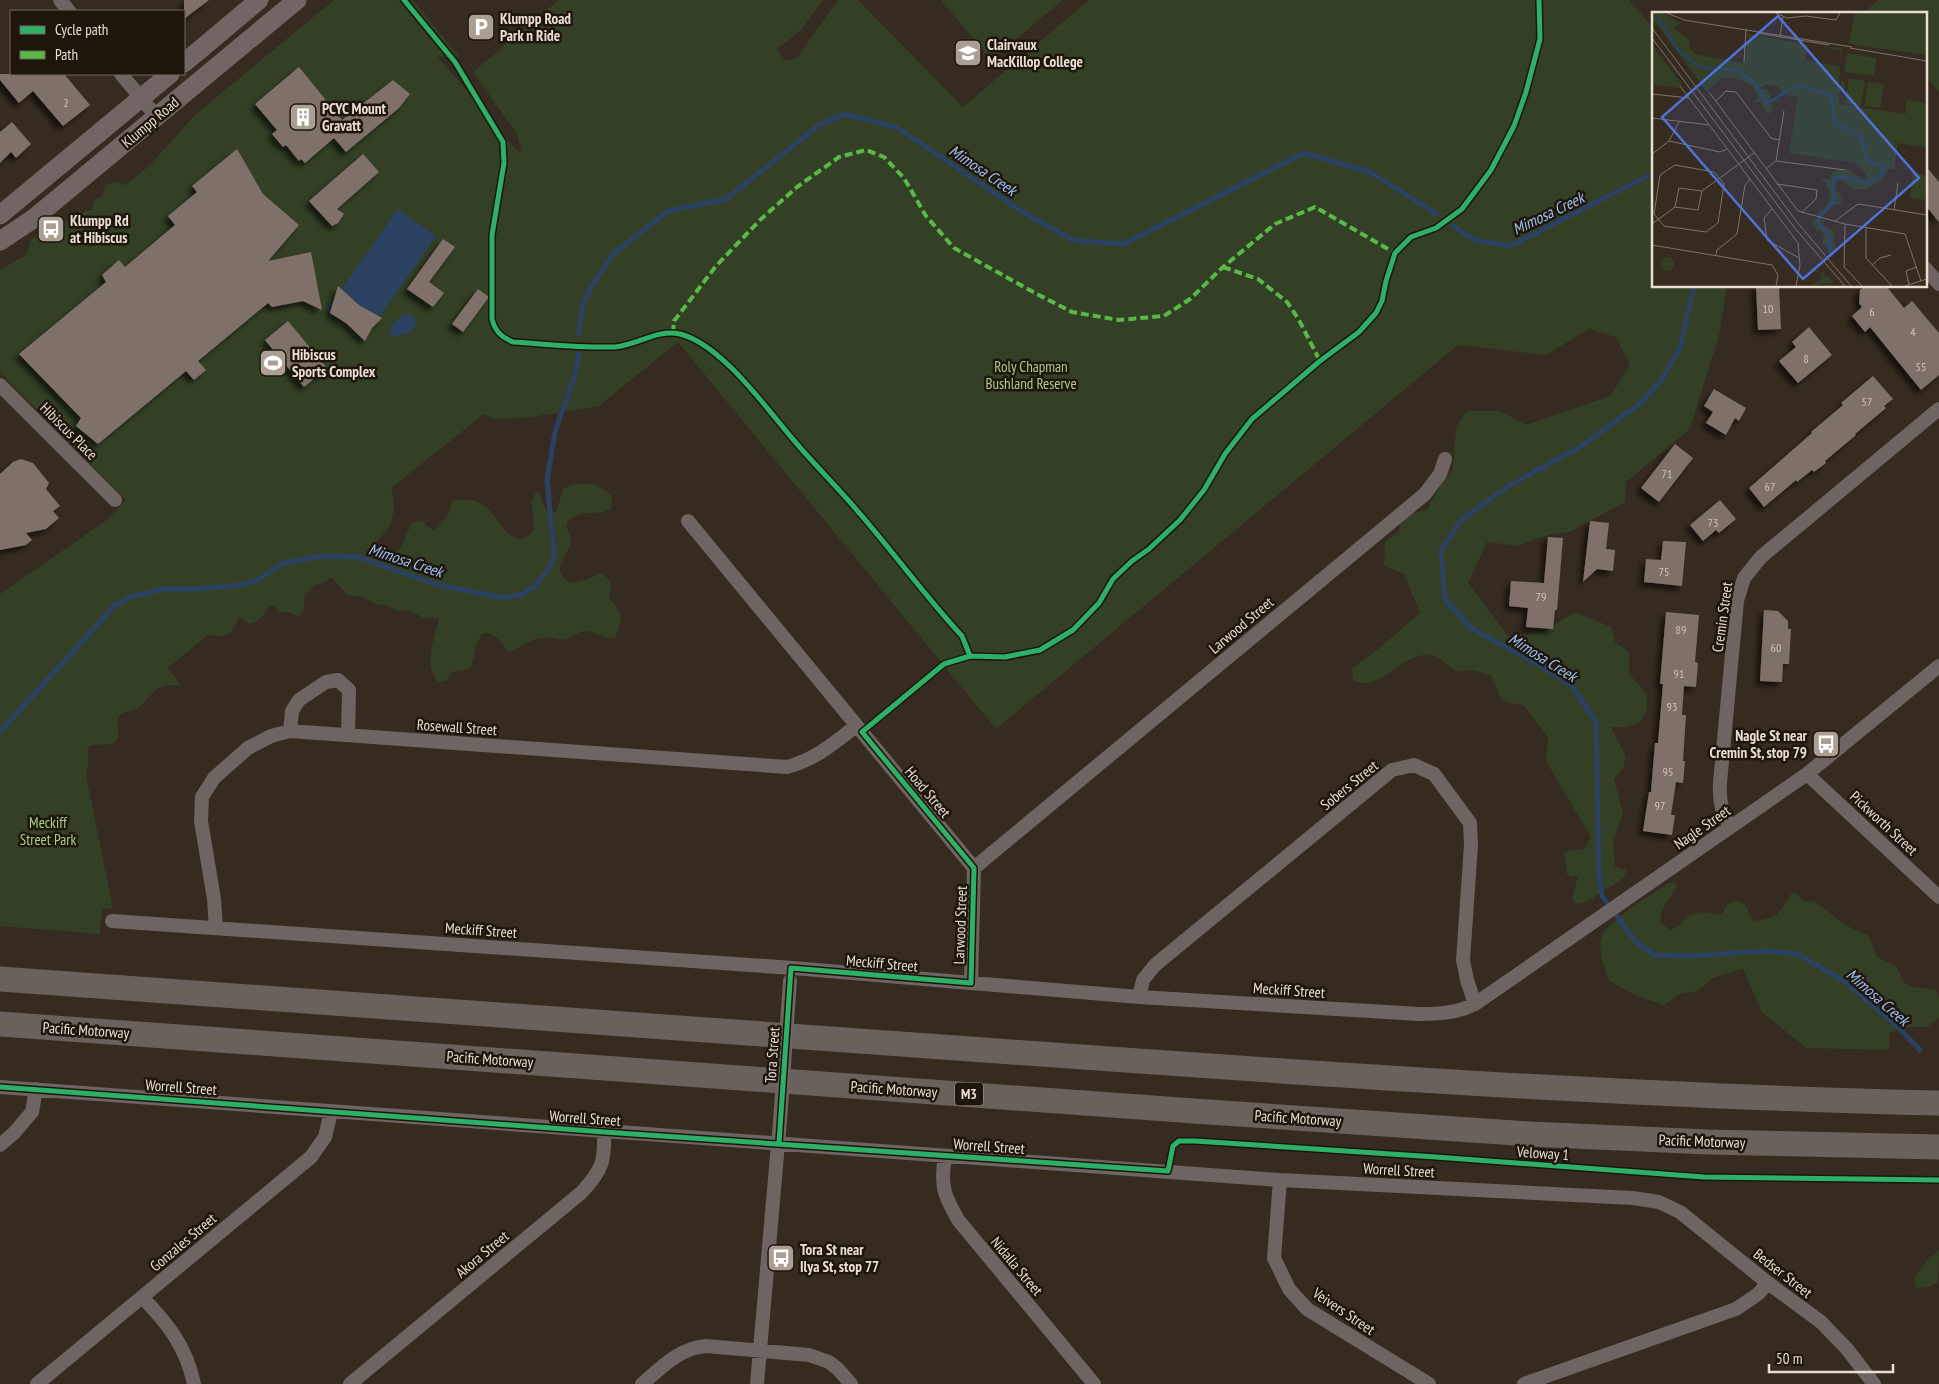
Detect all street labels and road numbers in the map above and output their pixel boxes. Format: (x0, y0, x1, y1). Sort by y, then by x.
street label: Klumpp Road (117, 93, 183, 151)
street label: Hibiscus Place (36, 398, 102, 464)
street label: Cremin Street (1708, 581, 1736, 653)
street label: Larwood Street (1205, 592, 1277, 658)
street label: Rosewall Street (416, 715, 498, 739)
street label: Sobers Street (1316, 756, 1382, 814)
street label: Hoad Street (901, 762, 955, 822)
street label: Pickworth Street (1846, 787, 1922, 859)
street label: Nagle Street (1670, 801, 1734, 853)
street label: Larwood Street (949, 885, 971, 965)
street label: Meckiff Street (444, 918, 518, 942)
street label: Meckiff Street (845, 950, 919, 976)
street label: Meckiff Street (1252, 978, 1326, 1002)
street label: Pacific Motorway (42, 1017, 130, 1043)
street label: Tora Street (761, 1026, 783, 1084)
street label: Pacific Motorway (446, 1046, 534, 1072)
street label: Worrell Street (145, 1075, 217, 1099)
street label: Pacific Motorway (850, 1076, 938, 1102)
road number: M3 (955, 1082, 983, 1106)
street label: Pacific Motorway (1254, 1105, 1342, 1131)
street label: Worrell Street (549, 1106, 621, 1130)
street label: Pacific Motorway (1658, 1130, 1746, 1152)
street label: Worrell Street (953, 1134, 1025, 1158)
street label: Veloway 1 (1515, 1142, 1570, 1164)
street label: Worrell Street (1363, 1159, 1435, 1181)
street label: Gonzales Street (146, 1209, 220, 1275)
street label: Akora Street (452, 1226, 512, 1282)
street label: Nidalla Street (987, 1233, 1047, 1299)
street label: Bedser Street (1750, 1244, 1816, 1302)
street label: Veivers Street (1308, 1283, 1379, 1339)

